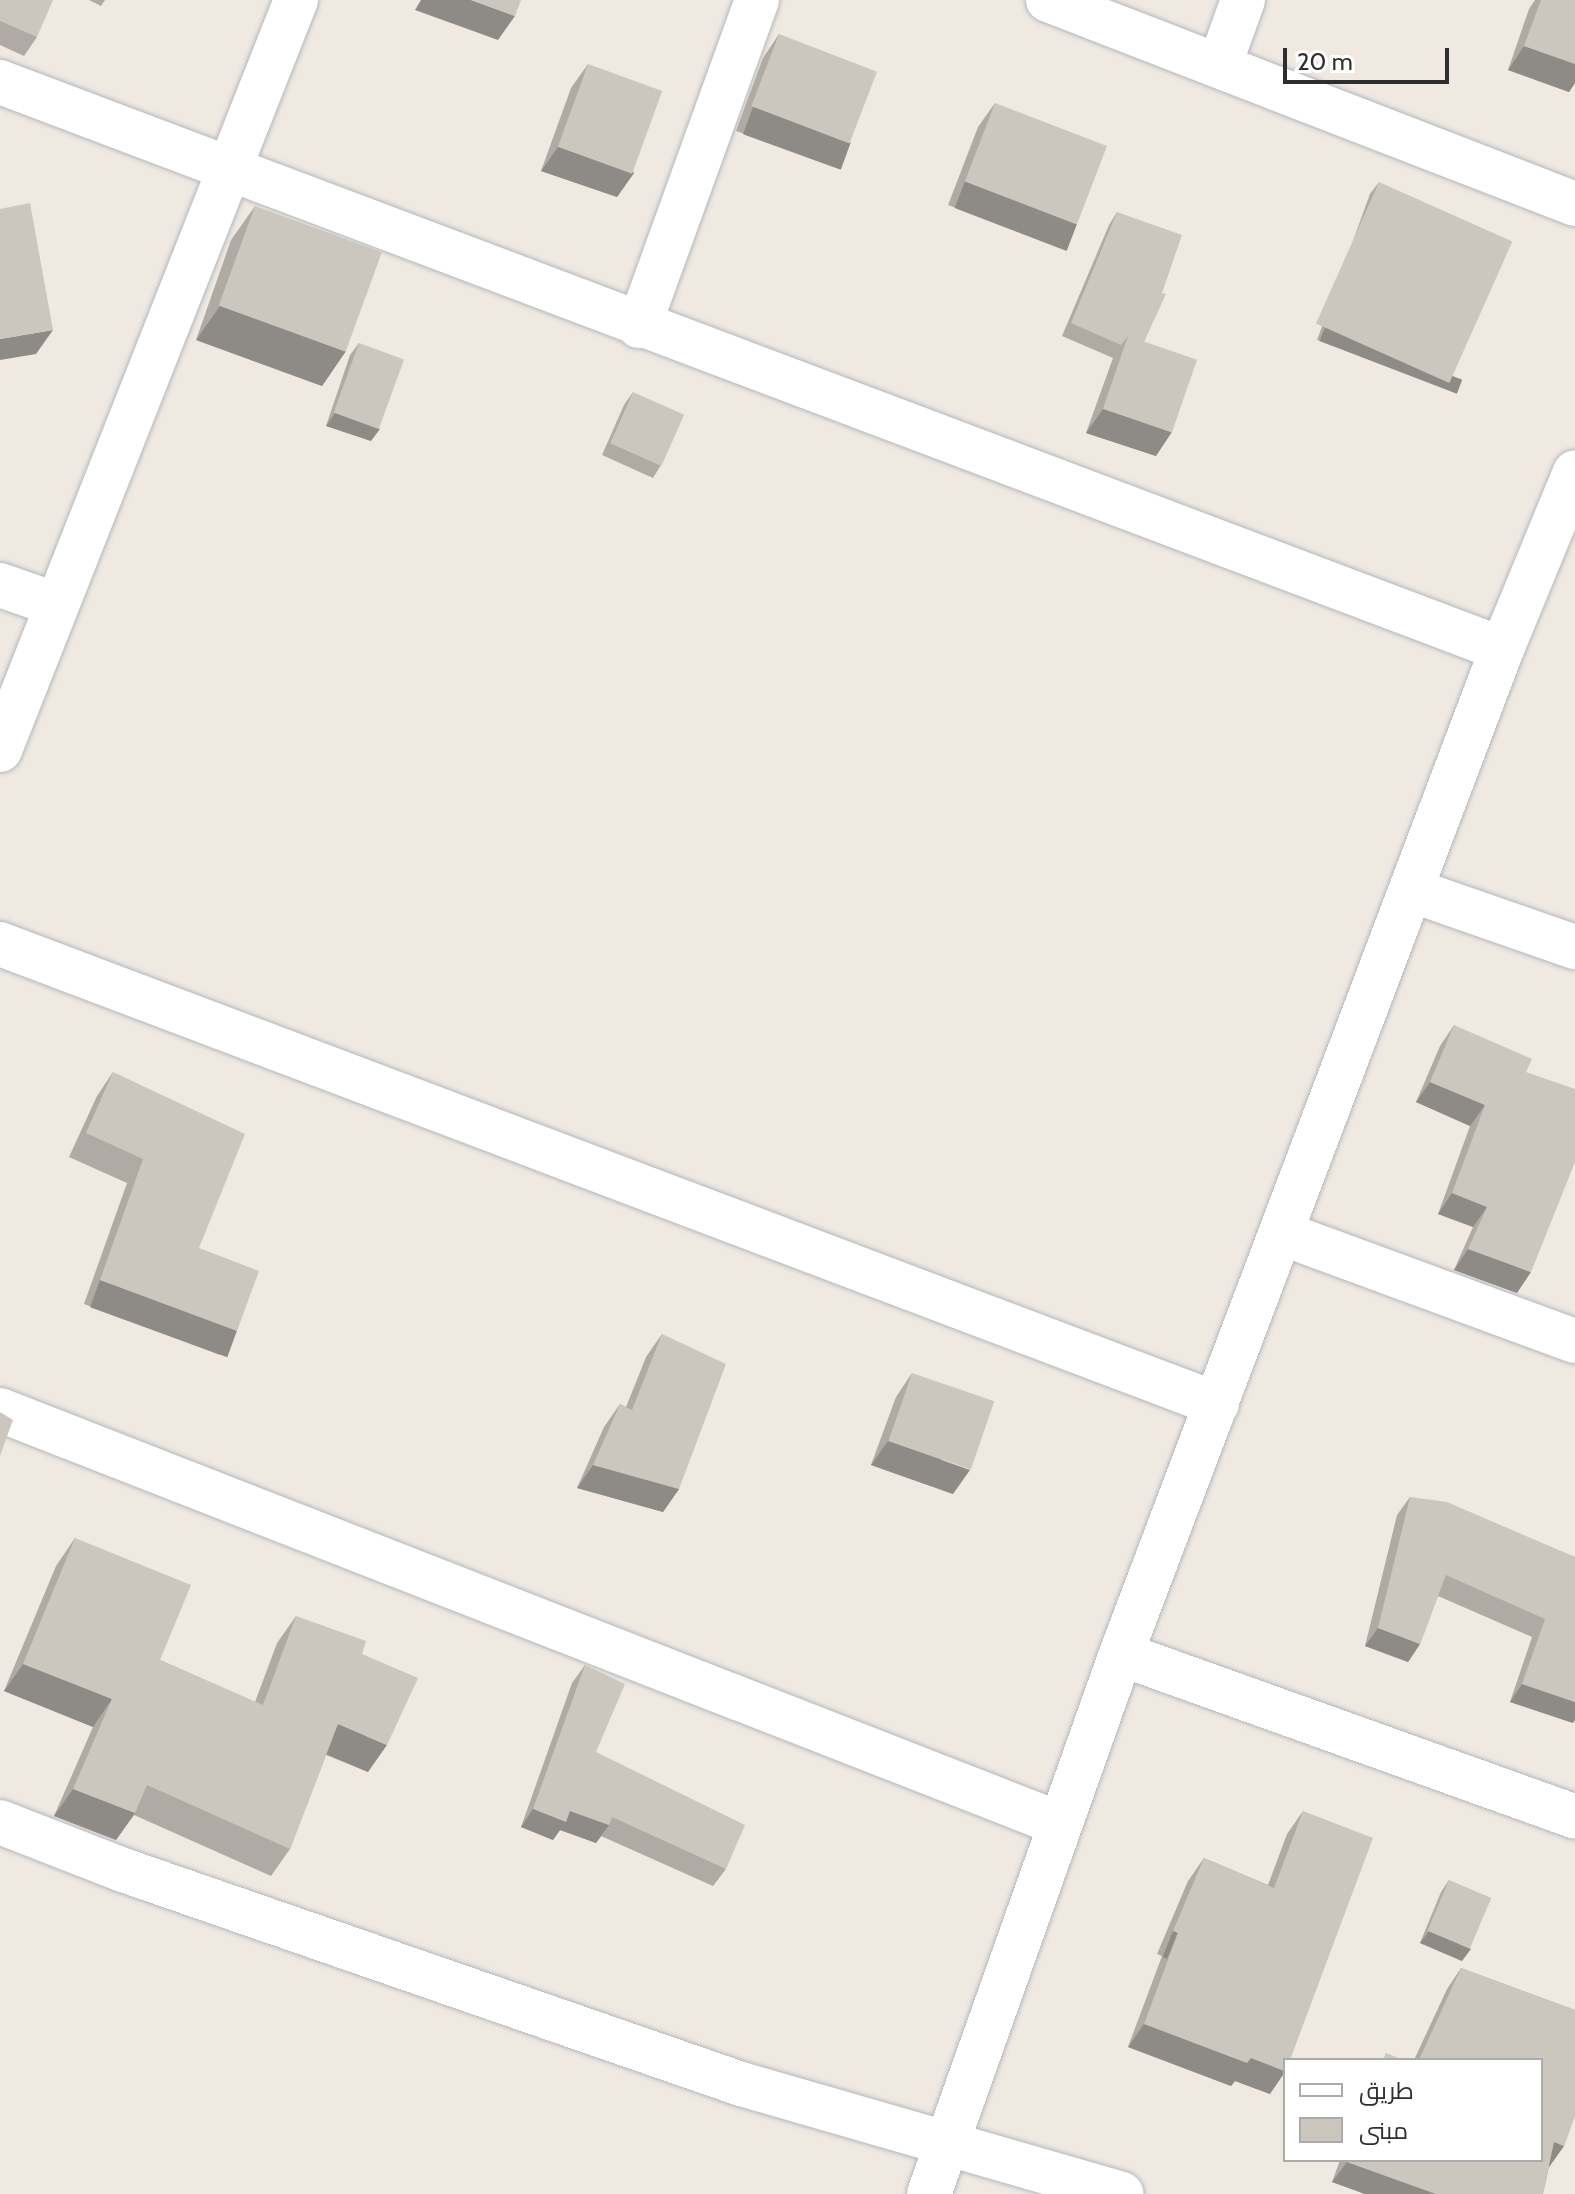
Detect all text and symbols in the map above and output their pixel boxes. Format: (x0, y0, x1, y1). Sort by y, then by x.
scale bar (1287, 32, 1453, 82)
text: 20 m (1297, 47, 1353, 76)
legend (1283, 2058, 1543, 2162)
text: طريق (1359, 2076, 1414, 2105)
text: مبنى (1359, 2116, 1408, 2145)

